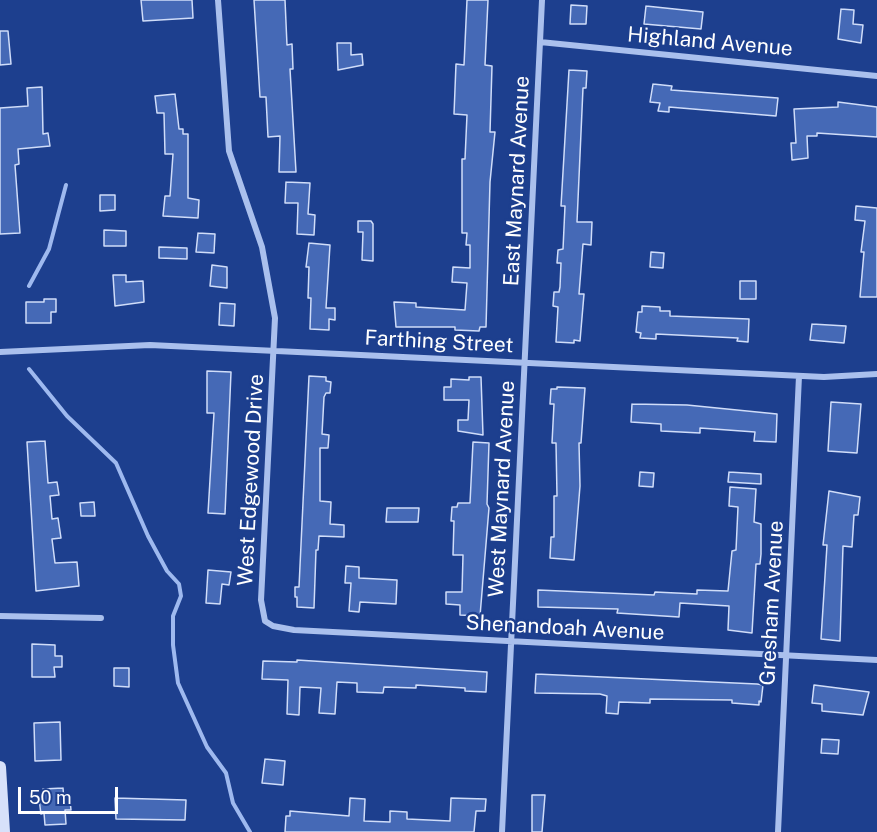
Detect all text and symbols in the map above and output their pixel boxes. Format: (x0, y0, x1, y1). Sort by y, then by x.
street label: Highland Avenue (626, 22, 794, 62)
street label: East Maynard Avenue (499, 75, 535, 287)
street label: Farthing Street (364, 326, 514, 358)
street label: West Edgewood Drive (233, 373, 269, 587)
street label: West Maynard Avenue (484, 380, 520, 598)
street label: Gresham Avenue (755, 520, 789, 686)
street label: Shenandoah Avenue (465, 610, 665, 646)
scale bar (21, 775, 122, 813)
text: 50 m (29, 787, 72, 808)

